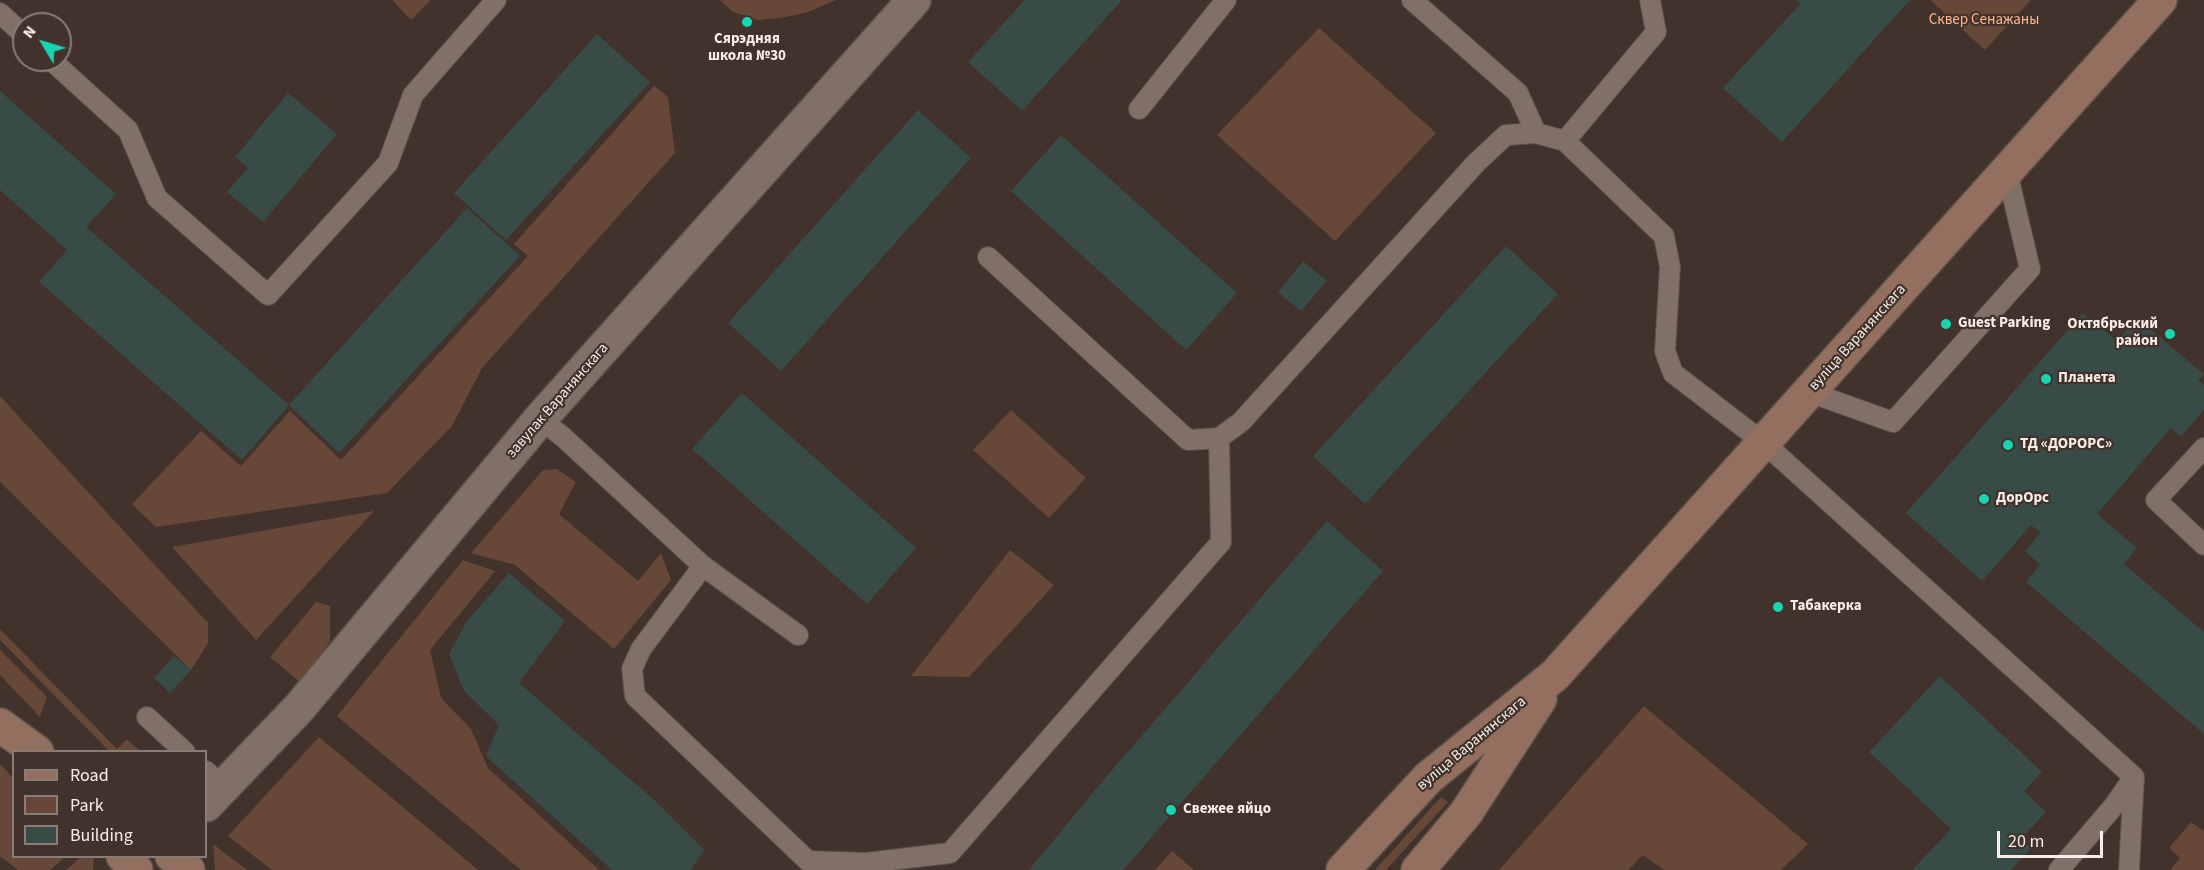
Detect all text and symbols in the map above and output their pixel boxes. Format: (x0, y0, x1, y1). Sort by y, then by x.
north arrow (12, 12, 72, 72)
park label: Сквер Сенажаны (1929, 12, 2039, 30)
marker: Сярэдняя школа №30 (740, 15, 754, 29)
text: N (17, 21, 41, 43)
place label: Сярэдняя школа №30 (708, 31, 786, 66)
street label: вуліца Варанянскага (1806, 281, 1910, 395)
place label: Guest Parking (1958, 315, 2050, 333)
place label: Октябрьский район (2067, 316, 2158, 351)
marker: Guest Parking (1939, 317, 1953, 331)
marker: Октябрьский район (2163, 327, 2177, 341)
street label: завулак Варанянскага (503, 340, 613, 462)
place label: Планета (2058, 370, 2116, 388)
marker: Планета (2039, 372, 2053, 386)
place label: ТД «ДОРОРС» (2020, 436, 2112, 454)
marker: ТД «ДОРОРС» (2001, 438, 2015, 452)
place label: ДорОрс (1996, 490, 2049, 508)
marker: ДорОрс (1977, 492, 1991, 506)
place label: Табакерка (1790, 598, 1862, 616)
marker: Табакерка (1771, 600, 1785, 614)
street label: вуліца Варанянскага (1414, 693, 1530, 795)
legend (12, 750, 207, 858)
text: Road (70, 763, 109, 788)
text: Park (70, 793, 104, 818)
place label: Свежее яйцо (1183, 801, 1271, 819)
marker: Свежее яйцо (1164, 803, 1178, 817)
scale bar (2000, 819, 2106, 857)
text: Building (70, 823, 133, 848)
text: 20 m (2008, 829, 2044, 854)

